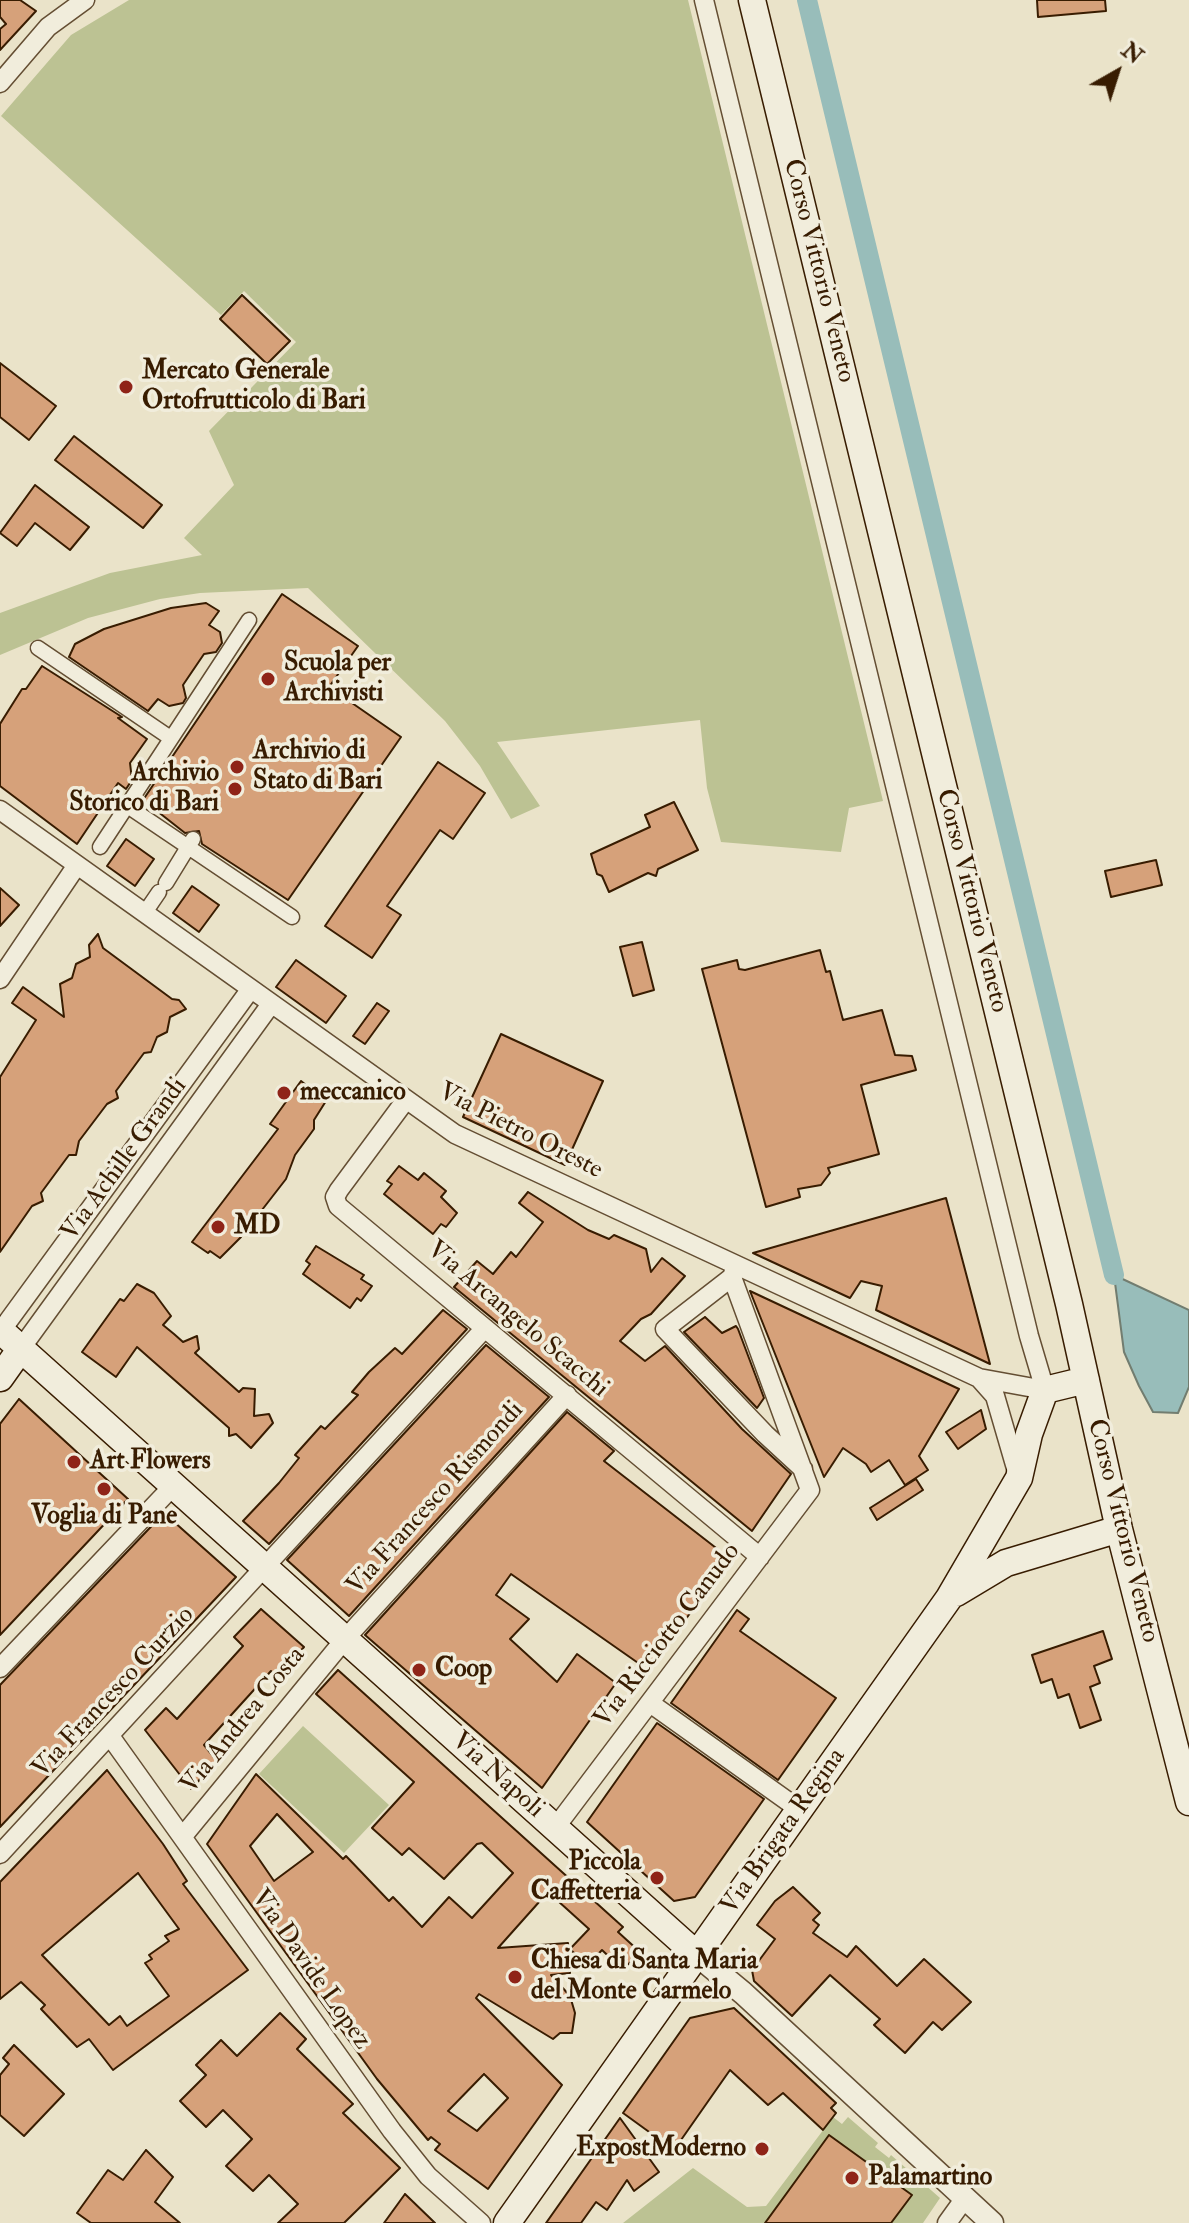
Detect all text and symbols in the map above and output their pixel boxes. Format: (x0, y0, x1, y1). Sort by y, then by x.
north arrow (1077, 32, 1157, 112)
text: N (1116, 36, 1149, 70)
street label: Corso Vittorio Veneto (775, 156, 861, 386)
place label: Mercato Generale Ortofrutticolo di Bari (142, 356, 366, 418)
marker: Mercato Generale Ortofrutticolo di Bari (117, 378, 135, 396)
place label: Scuola per Archivisti (284, 648, 391, 710)
marker: Scuola per Archivisti (259, 670, 277, 688)
place label: Archivio di Stato di Bari (253, 736, 382, 798)
place label: Archivio Storico di Bari (69, 758, 219, 820)
marker: Archivio di Stato di Bari (228, 758, 246, 776)
marker: Archivio Storico di Bari (226, 780, 244, 798)
street label: Corso Vittorio Veneto (928, 786, 1014, 1016)
street label: Via Achille Grandi (55, 1072, 195, 1248)
place label: meccanico (300, 1077, 406, 1109)
street label: Via Pietro Oreste (433, 1077, 607, 1187)
marker: meccanico (275, 1084, 293, 1102)
place label: MD (234, 1211, 280, 1243)
marker: MD (209, 1218, 227, 1236)
street label: Via Arcangelo Scacchi (420, 1235, 614, 1405)
street label: Via Francesco Rismondi (341, 1396, 531, 1602)
street label: Corso Vittorio Veneto (1079, 1416, 1165, 1646)
place label: Art Flowers (90, 1446, 211, 1478)
marker: Art Flowers (65, 1453, 83, 1471)
marker: Voglia di Pane (95, 1480, 113, 1498)
place label: Voglia di Pane (31, 1501, 177, 1533)
street label: Via Ricciotto Canudo (588, 1537, 748, 1735)
street label: Via Francesco Curzio (26, 1601, 202, 1785)
street label: Via Andrea Costa (175, 1641, 313, 1801)
place label: Coop (435, 1654, 492, 1686)
marker: Coop (410, 1661, 428, 1679)
street label: Via Napoli (444, 1726, 550, 1826)
street label: Via Brigata Regina (715, 1743, 853, 1921)
place label: Piccola Caffetteria (531, 1847, 641, 1908)
marker: Piccola Caffetteria (648, 1869, 666, 1887)
street label: Via Davide Lopez (243, 1884, 377, 2056)
place label: Chiesa di Santa Maria del Monte Carmelo (531, 1946, 758, 2008)
marker: Chiesa di Santa Maria del Monte Carmelo (506, 1968, 524, 1986)
place label: ExpostModerno (576, 2133, 746, 2165)
marker: ExpostModerno (753, 2140, 771, 2158)
place label: Palamartino (868, 2162, 992, 2194)
marker: Palamartino (843, 2169, 861, 2187)

